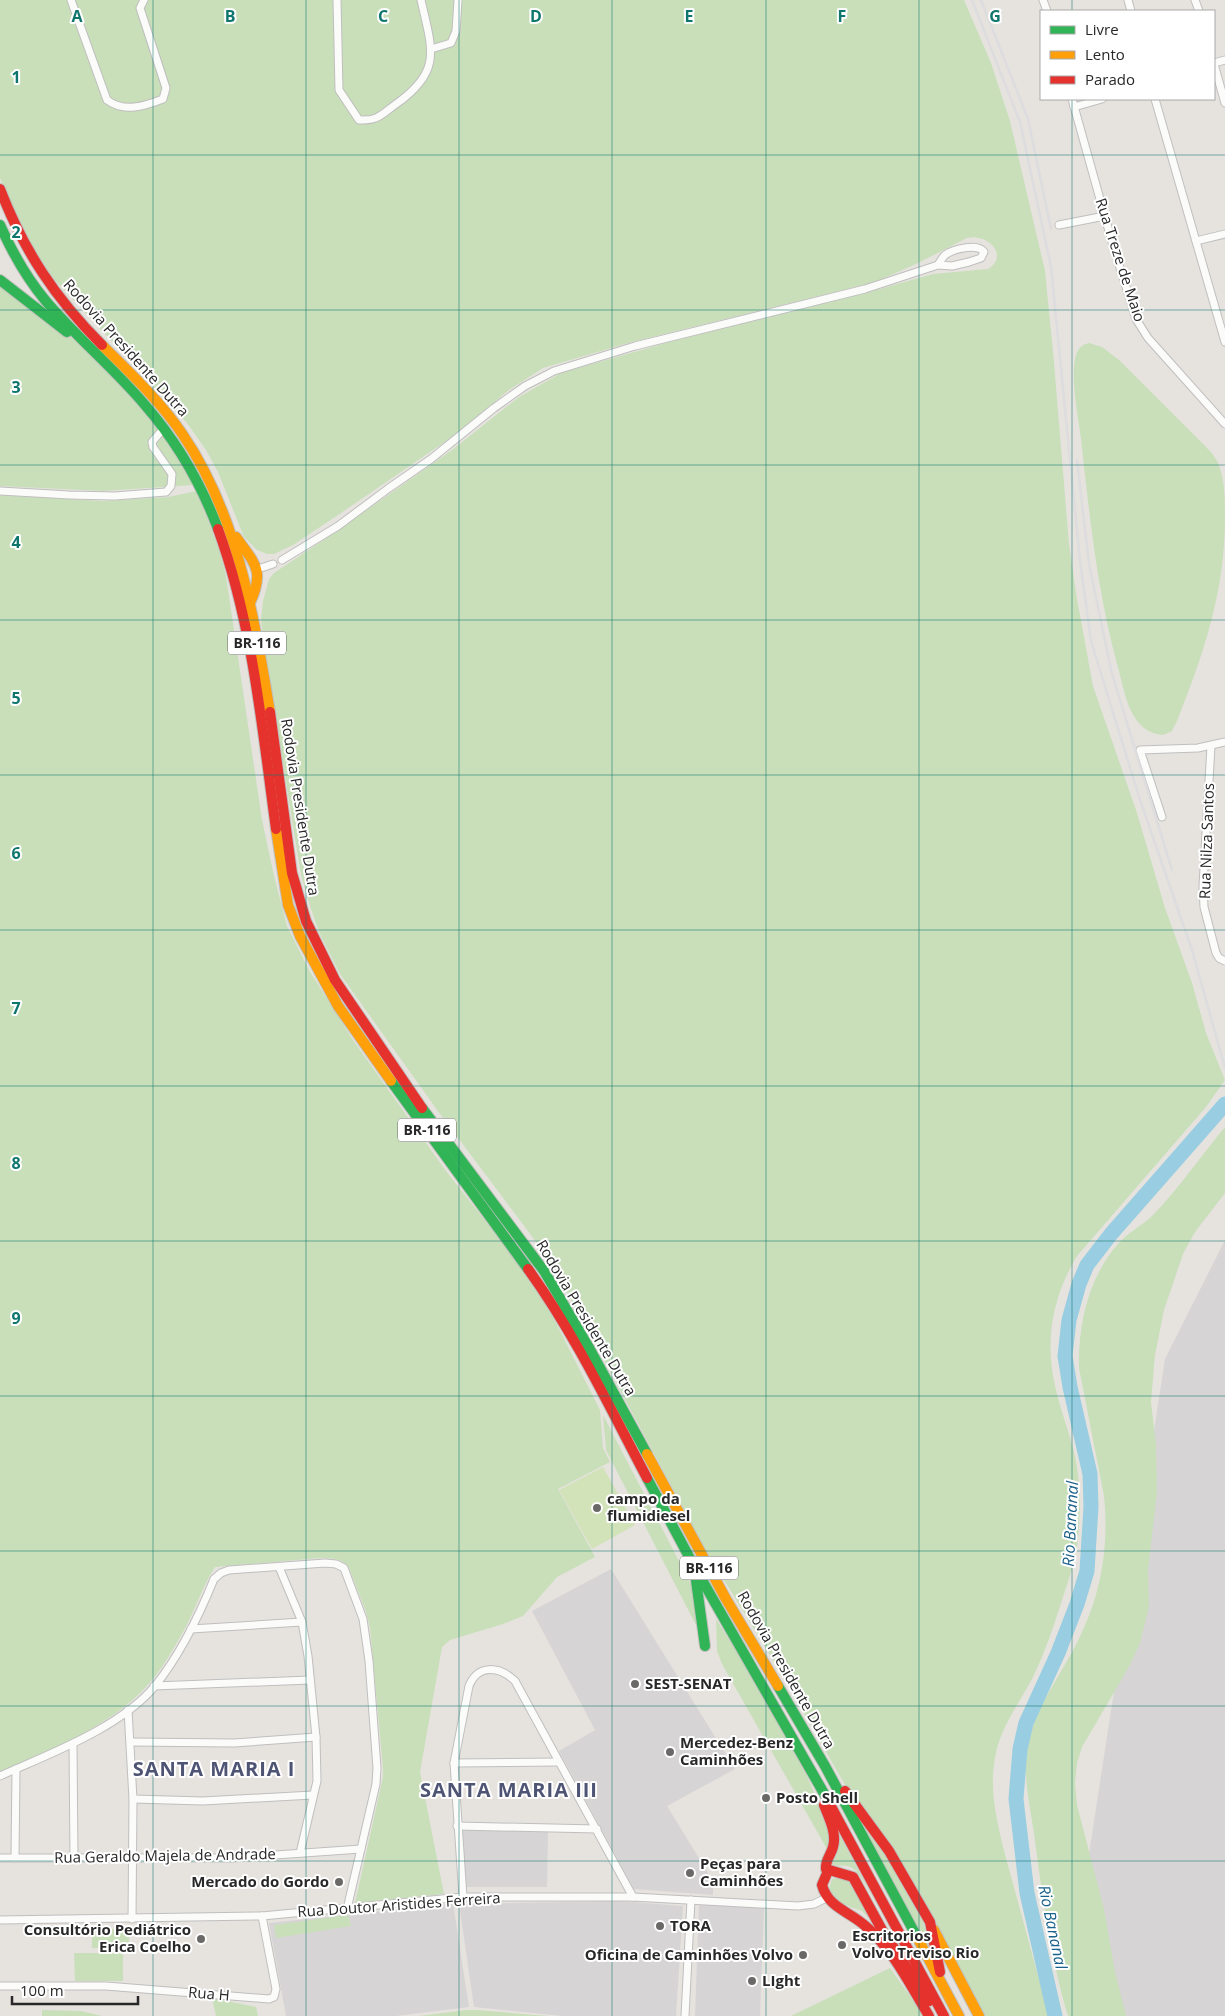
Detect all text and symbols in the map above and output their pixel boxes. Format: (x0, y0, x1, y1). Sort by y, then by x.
text: A (71, 5, 83, 27)
text: B (225, 5, 235, 27)
text: C (378, 5, 388, 27)
text: D (530, 5, 542, 27)
text: E (685, 5, 694, 27)
text: F (838, 5, 846, 27)
text: G (989, 5, 1001, 27)
legend (1040, 10, 1215, 100)
text: Livre (1085, 19, 1119, 39)
text: Lento (1085, 44, 1125, 64)
text: 1 (11, 66, 21, 88)
text: Parado (1085, 69, 1135, 89)
street label: Rua Treze de Maio (1092, 195, 1150, 324)
text: 2 (11, 221, 21, 243)
street label: Rodovia Presidente Dutra (59, 274, 194, 420)
text: 3 (11, 376, 21, 398)
text: 4 (11, 531, 21, 553)
road number: BR-116 (228, 632, 286, 654)
text: 5 (11, 687, 21, 709)
street label: Rodovia Presidente Dutra (277, 717, 325, 897)
street label: Rua Nilza Santos (1194, 783, 1218, 899)
text: 6 (11, 842, 21, 864)
text: 7 (11, 997, 21, 1019)
road number: BR-116 (398, 1118, 456, 1142)
text: 8 (11, 1152, 21, 1174)
street label: Rodovia Presidente Dutra (532, 1236, 641, 1399)
text: 9 (11, 1307, 21, 1329)
water label: Rio Bananal (1057, 1480, 1083, 1567)
place label: campo da flumidiesel (607, 1488, 690, 1525)
marker: campo da flumidiesel (591, 1502, 603, 1514)
road number: BR-116 (680, 1556, 738, 1580)
street label: Rodovia Presidente Dutra (733, 1587, 840, 1752)
place label: SEST-SENAT (645, 1673, 732, 1693)
marker: SEST-SENAT (629, 1678, 641, 1690)
place label: Mercedez-Benz Caminhões (680, 1732, 793, 1769)
marker: Mercedez-Benz Caminhões (664, 1746, 676, 1758)
district label: SANTA MARIA I (133, 1755, 295, 1782)
district label: SANTA MARIA III (420, 1776, 598, 1803)
place label: Posto Shell (776, 1787, 858, 1807)
marker: Posto Shell (760, 1792, 772, 1804)
street label: Rua Geraldo Majela de Andrade (54, 1843, 276, 1867)
place label: Peças para Caminhões (700, 1853, 783, 1890)
marker: Peças para Caminhões (684, 1867, 696, 1879)
place label: Mercado do Gordo (191, 1871, 329, 1891)
marker: Mercado do Gordo (333, 1876, 345, 1888)
water label: Rio Bananal (1033, 1883, 1073, 1972)
street label: Rua Doutor Aristides Ferreira (297, 1887, 501, 1921)
place label: TORA (670, 1915, 712, 1935)
place label: Consultório Pediátrico Erica Coelho (24, 1919, 191, 1956)
marker: TORA (654, 1920, 666, 1932)
place label: Escritorios Volvo Treviso Rio (852, 1925, 979, 1962)
marker: Consultório Pediátrico Erica Coelho (195, 1933, 207, 1945)
marker: Escritorios Volvo Treviso Rio (836, 1939, 848, 1951)
place label: Oficina de Caminhões Volvo (585, 1944, 793, 1964)
marker: Oficina de Caminhões Volvo (797, 1949, 809, 1961)
place label: LIght (762, 1970, 801, 1990)
scale bar (12, 1974, 139, 2006)
marker: LIght (746, 1975, 758, 1987)
text: 100 m (20, 1980, 64, 2000)
street label: Rua H (187, 1981, 231, 2005)

